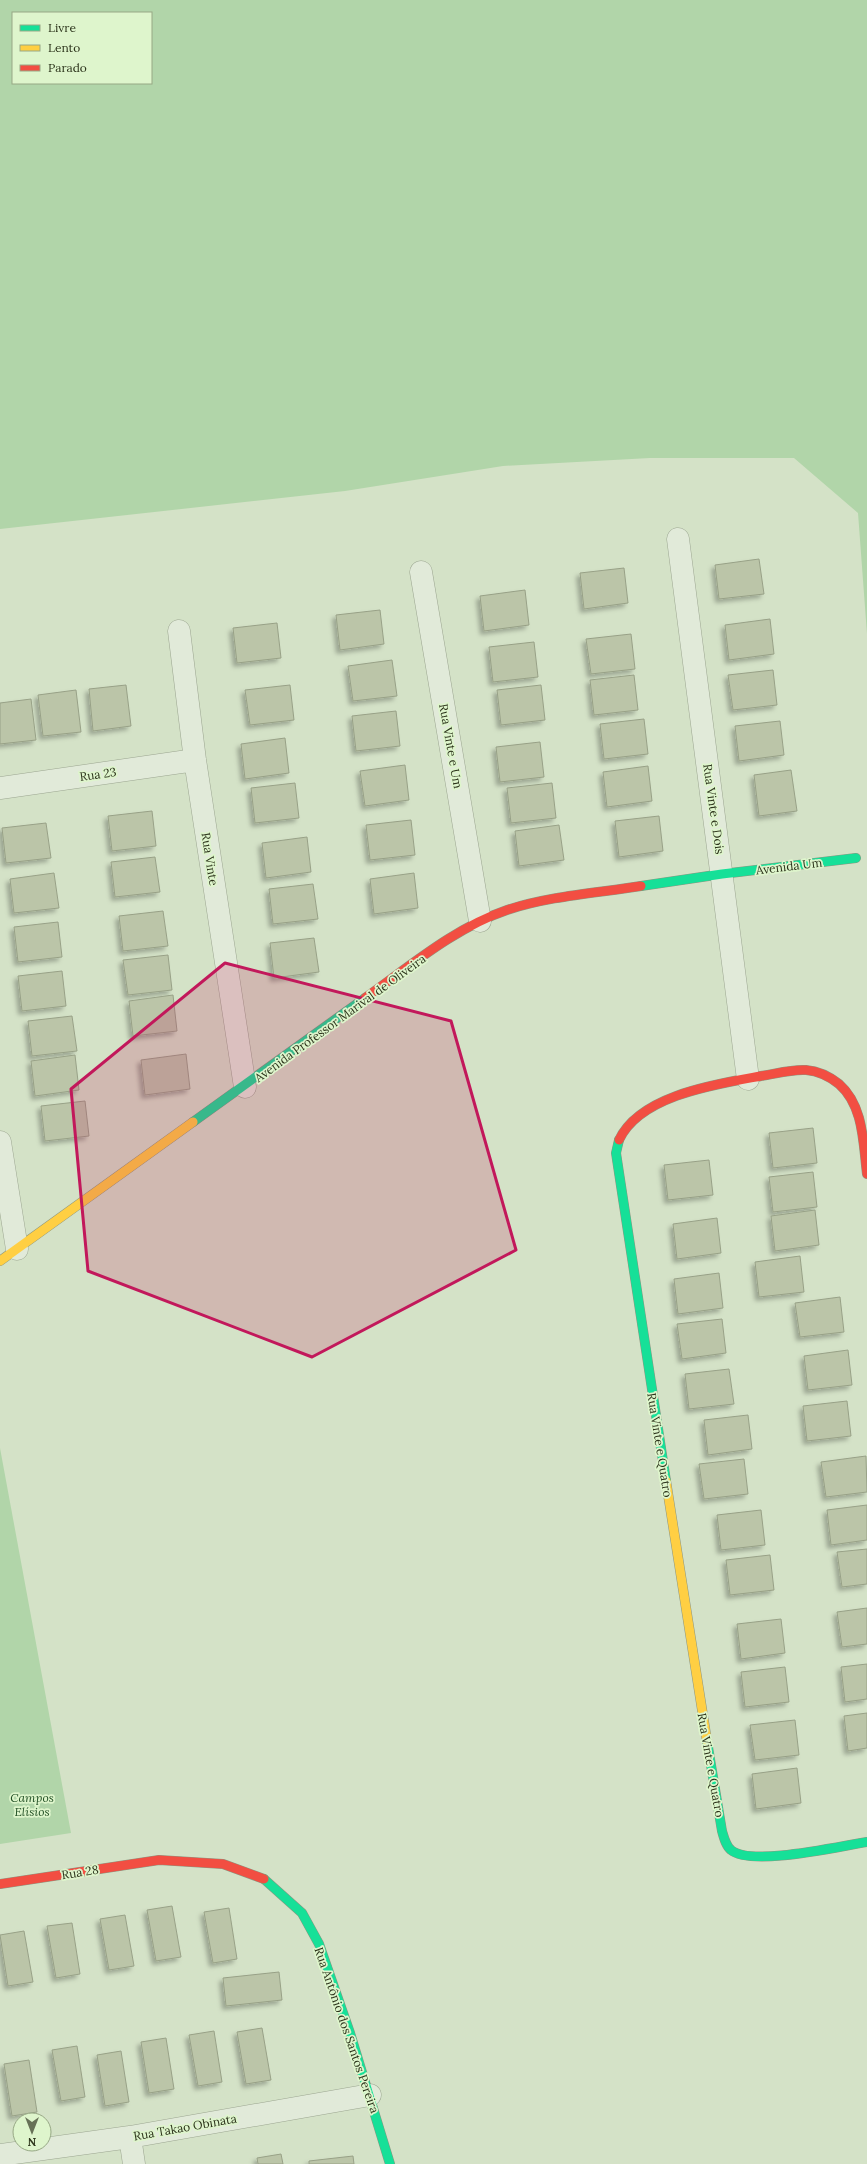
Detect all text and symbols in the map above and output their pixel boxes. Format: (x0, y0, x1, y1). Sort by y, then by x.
legend (12, 12, 152, 84)
text: Livre (48, 20, 76, 35)
text: Lento (48, 40, 80, 55)
text: Parado (48, 60, 87, 75)
street label: Rua Vinte e Um (436, 702, 466, 790)
street label: Rua Vinte e Dois (700, 763, 728, 856)
street label: Rua 23 (79, 764, 118, 784)
street label: Rua Vinte (198, 831, 222, 887)
street label: Avenida Um (754, 854, 823, 878)
street label: Avenida Professor Marival de Oliveira (251, 951, 428, 1086)
street label: Rua Vinte e Quatro (644, 1392, 676, 1498)
street label: Rua Vinte e Quatro (694, 1712, 728, 1818)
park label: Campos Elísios (10, 1790, 54, 1819)
street label: Rua 28 (60, 1862, 100, 1882)
street label: Rua Antônio dos Santos Pereira (311, 1945, 383, 2115)
street label: Rua Takao Obinata (132, 2111, 238, 2143)
north arrow (12, 2112, 52, 2152)
text: N (27, 2135, 36, 2149)

